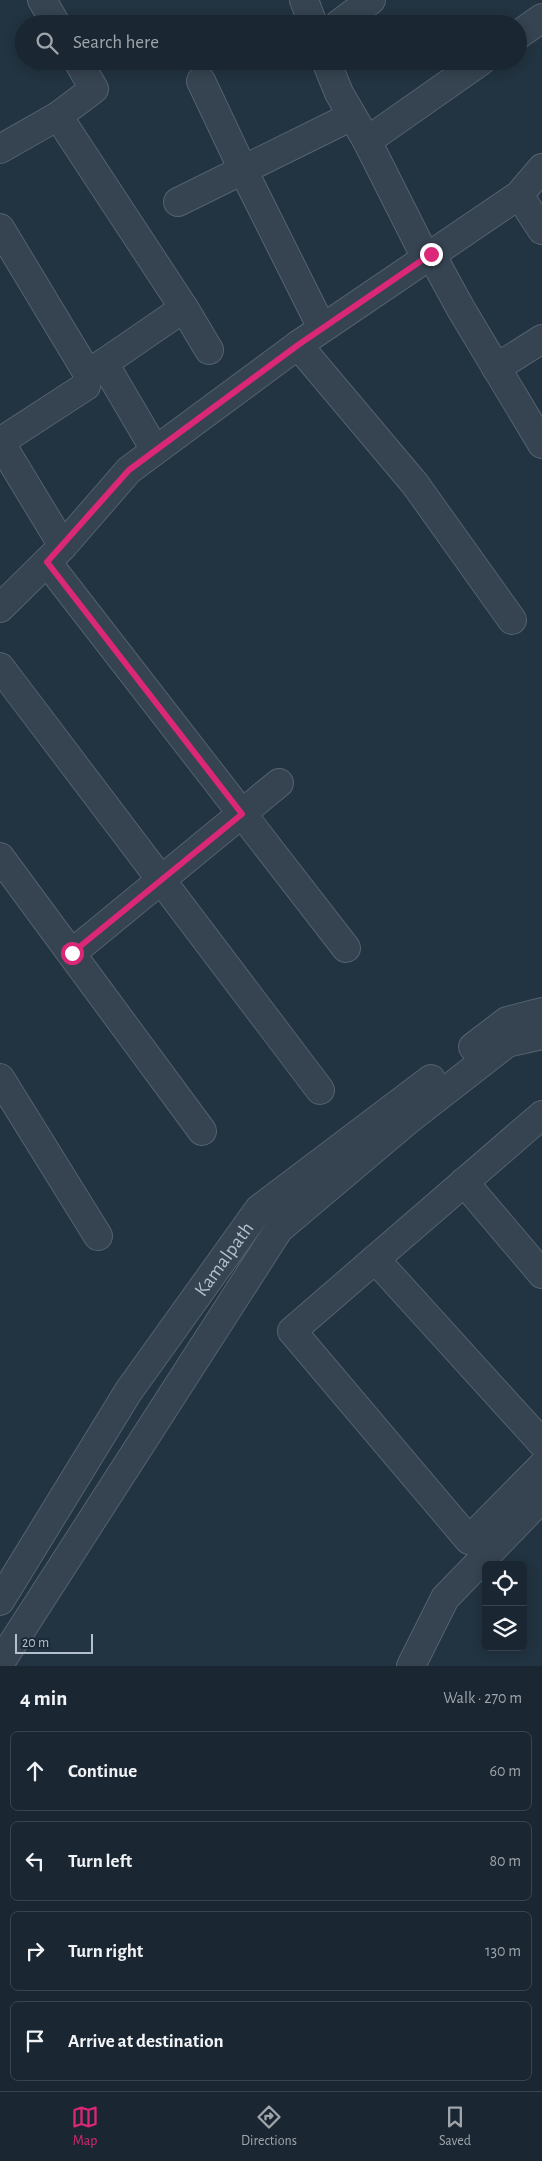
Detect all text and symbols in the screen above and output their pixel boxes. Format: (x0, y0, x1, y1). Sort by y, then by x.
search box (15, 15, 527, 70)
icon: search (33, 29, 61, 57)
text: Search here (73, 33, 159, 52)
route end (420, 243, 443, 266)
route start (61, 942, 84, 965)
street label: Kamalpath (191, 1218, 257, 1300)
map controls (482, 1561, 527, 1651)
button: locate (482, 1561, 527, 1606)
button: layers (482, 1606, 527, 1651)
scale bar (15, 1631, 92, 1654)
text: 20 m (22, 1636, 49, 1650)
text: 4 min (20, 1688, 67, 1709)
text: Walk · 270 m (443, 1690, 522, 1706)
icon: ahead (21, 1757, 49, 1785)
text: Continue (68, 1762, 137, 1781)
text: 60 m (490, 1763, 521, 1779)
icon: left (21, 1847, 49, 1875)
text: Turn left (68, 1852, 132, 1871)
text: 80 m (490, 1853, 521, 1869)
icon: right (21, 1937, 49, 1965)
text: Turn right (68, 1942, 143, 1961)
text: 130 m (485, 1943, 521, 1959)
icon: arrive (21, 2027, 49, 2055)
text: Arrive at destination (68, 2032, 224, 2051)
tab: Map (71, 2103, 99, 2150)
tab: Directions (241, 2103, 297, 2150)
tab: Saved (439, 2103, 471, 2150)

